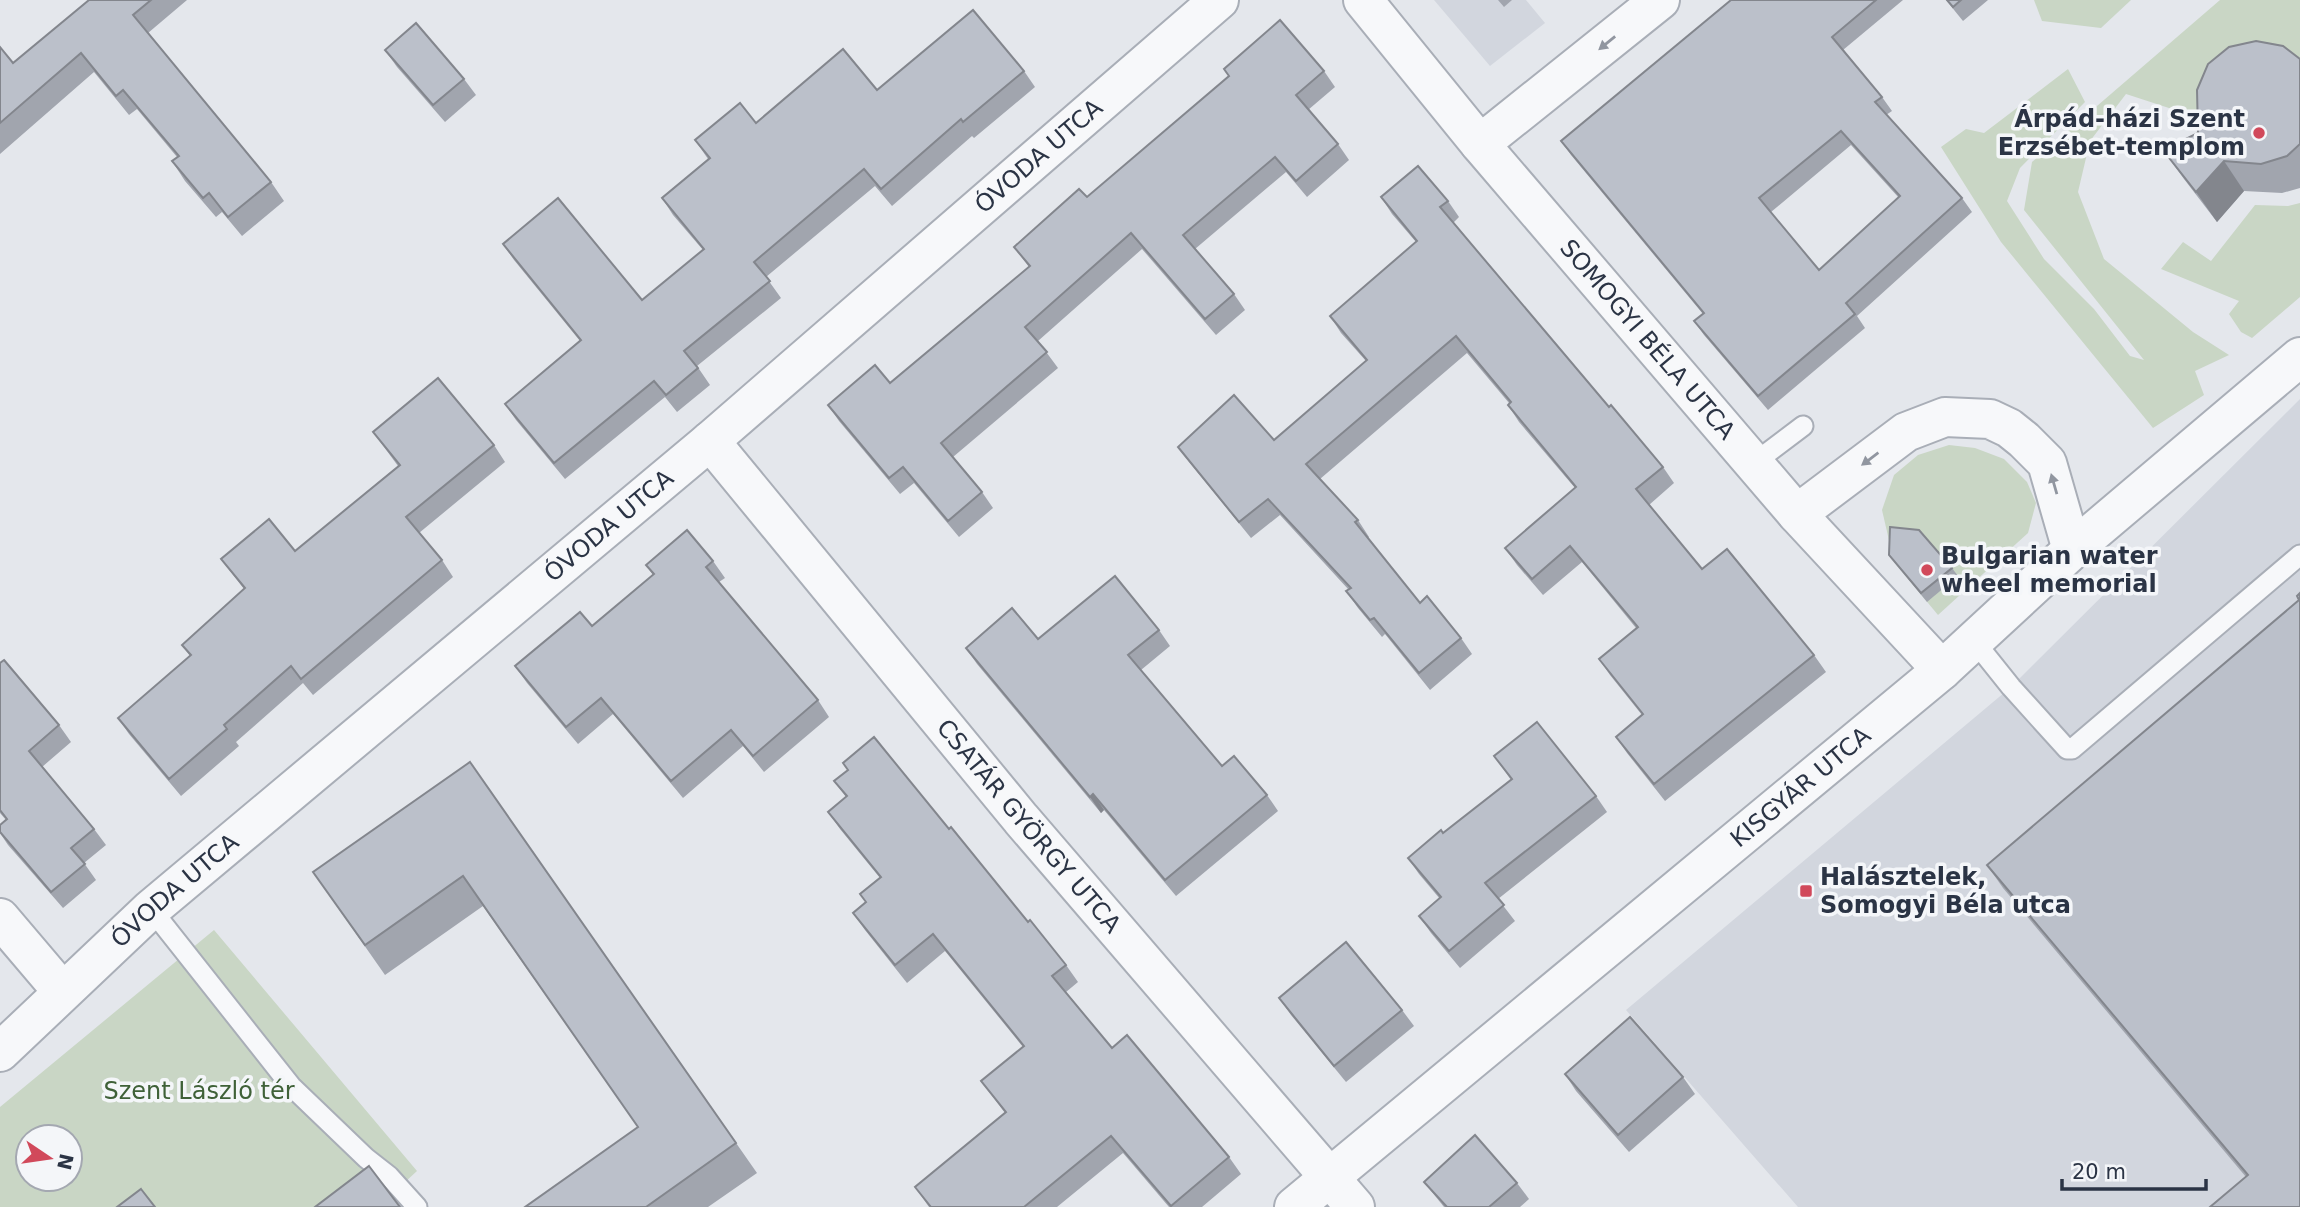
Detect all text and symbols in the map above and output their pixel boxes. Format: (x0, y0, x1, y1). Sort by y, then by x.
one-way arrow (1598, 35, 1616, 50)
street label: ÓVODA UTCA (968, 93, 1109, 219)
place label: Árpád-házi Szent Erzsébet-templom (1998, 104, 2245, 161)
marker: Árpád-házi Szent Erzsébet-templom (2251, 125, 2267, 141)
street label: SOMOGYI BÉLA UTCA (1554, 234, 1741, 446)
one-way arrow (1861, 452, 1879, 466)
street label: ÓVODA UTCA (537, 463, 679, 588)
one-way arrow (2048, 473, 2059, 495)
place label: Bulgarian water wheel memorial (1941, 542, 2158, 598)
marker: Bulgarian water wheel memorial (1919, 562, 1935, 578)
street label: CSATÁR GYÖRGY UTCA (931, 714, 1127, 939)
street label: KISGYÁR UTCA (1725, 721, 1877, 853)
street label: ÓVODA UTCA (104, 827, 245, 953)
place label: Halásztelek, Somogyi Béla utca (1820, 863, 2071, 919)
marker: Halásztelek, Somogyi Béla utca (1798, 883, 1814, 899)
park label: Szent László tér (103, 1077, 295, 1105)
north arrow (14, 1123, 84, 1193)
scale bar (2062, 1148, 2206, 1192)
text: N (53, 1152, 78, 1172)
text: 20 m (2072, 1160, 2126, 1184)

